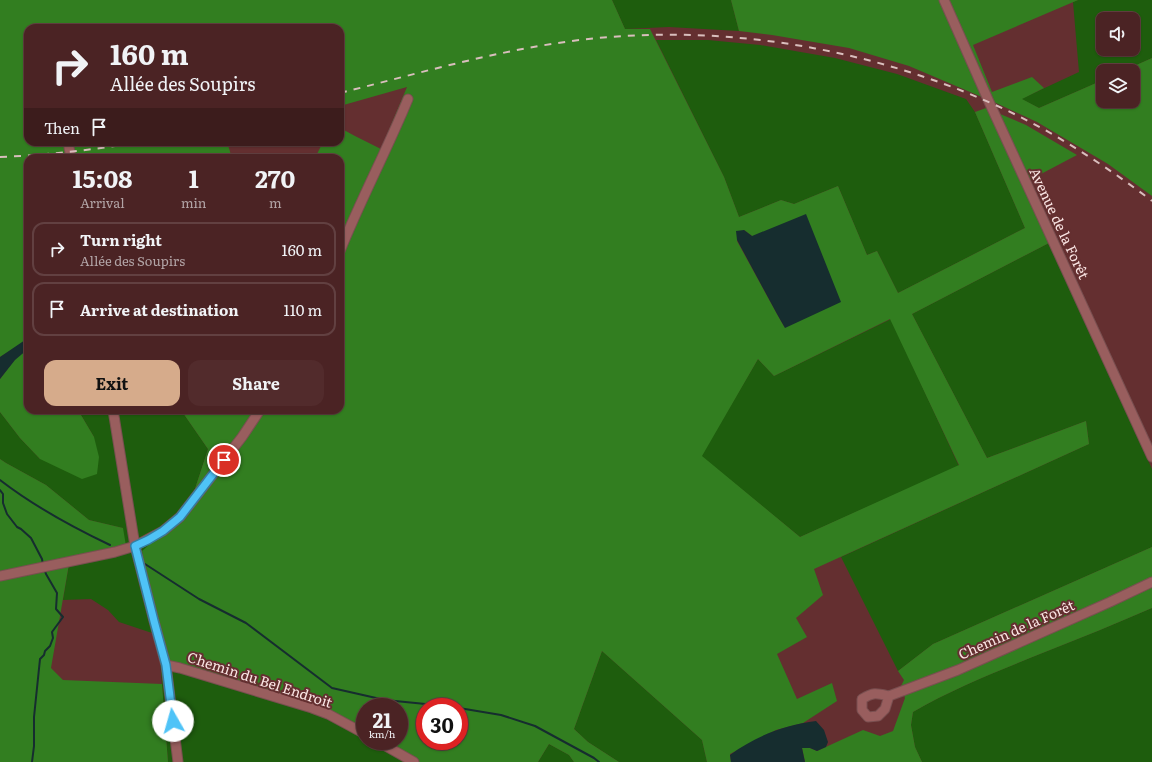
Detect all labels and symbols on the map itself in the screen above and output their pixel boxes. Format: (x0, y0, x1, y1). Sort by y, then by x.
street label: Avenue de la Forêt (1025, 164, 1095, 282)
pin (207, 443, 241, 477)
street label: Chemin de la Forêt (955, 594, 1078, 664)
street label: Chemin du Bel Endroit (185, 646, 335, 712)
speed limit sign: 30 (416, 698, 468, 750)
position arrow (152, 700, 194, 742)

